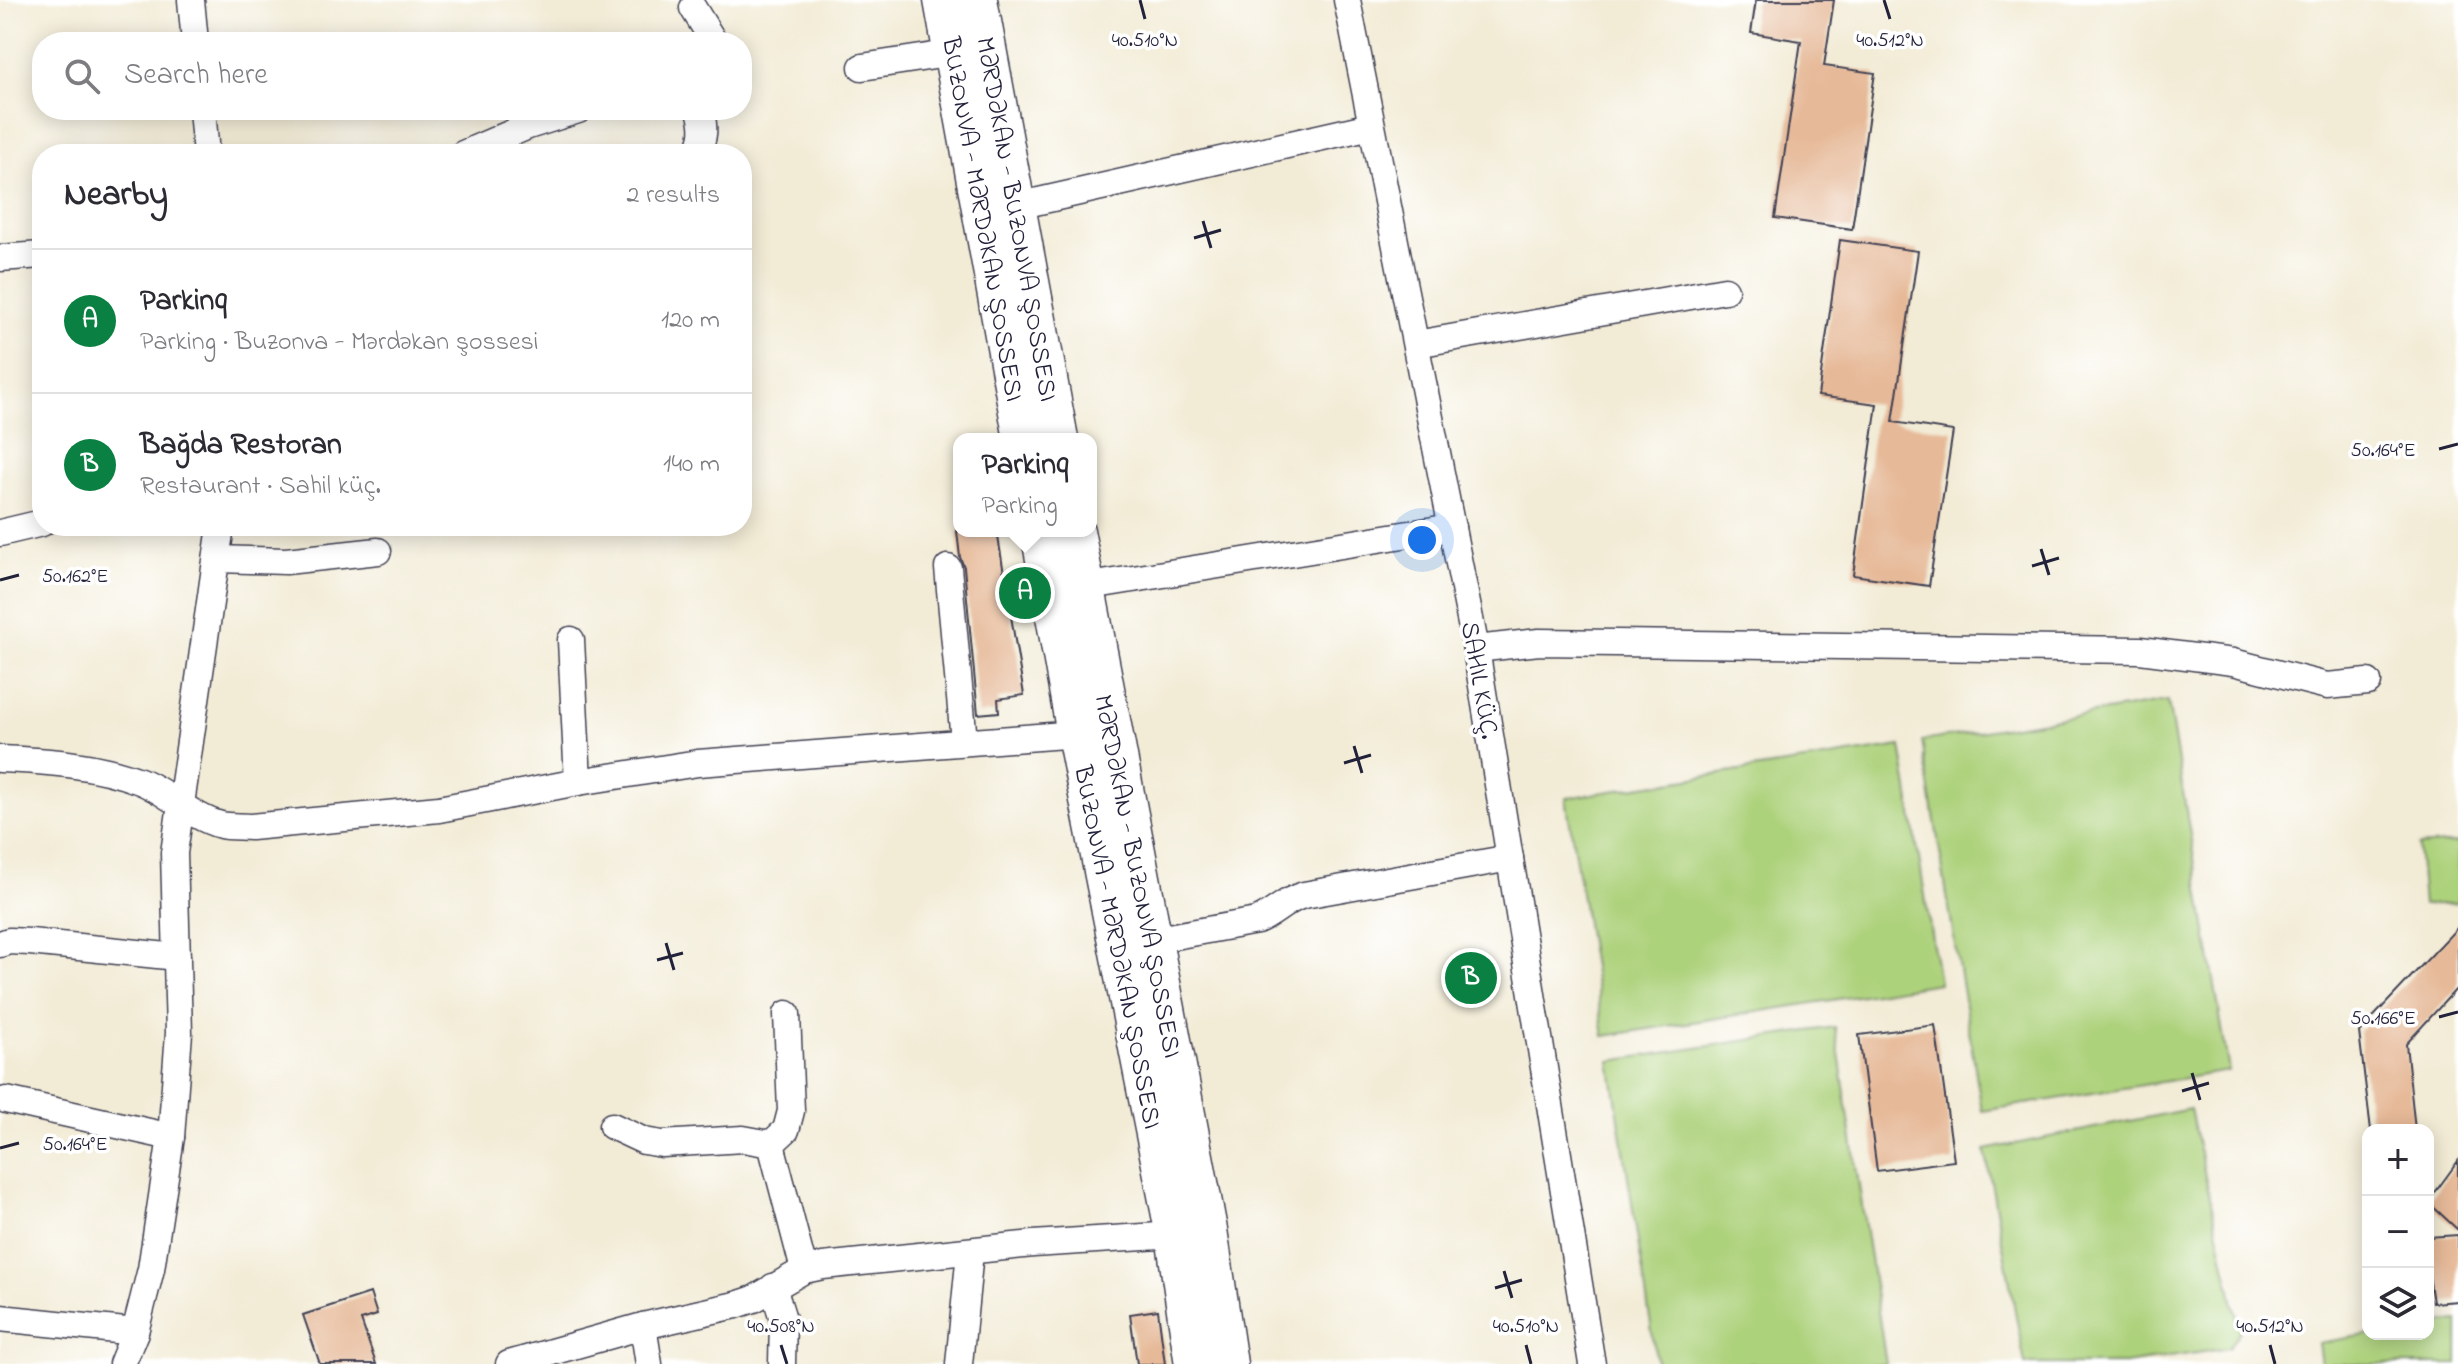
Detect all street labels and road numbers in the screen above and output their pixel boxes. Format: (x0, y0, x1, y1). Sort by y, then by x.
street label: BUZONVA - MƏRDƏKAN ŞOSSESI (930, 33, 1032, 405)
street label: MƏRDƏKAN - BUZONVA ŞOSSESI (964, 34, 1066, 405)
street label: SAHIL KÜÇ. (1449, 619, 1507, 742)
street label: MƏRDƏKAN - BUZONVA ŞOSSESI (1082, 692, 1190, 1062)
street label: BUZONVA - MƏRDƏKAN ŞOSSESI (1062, 762, 1170, 1133)

